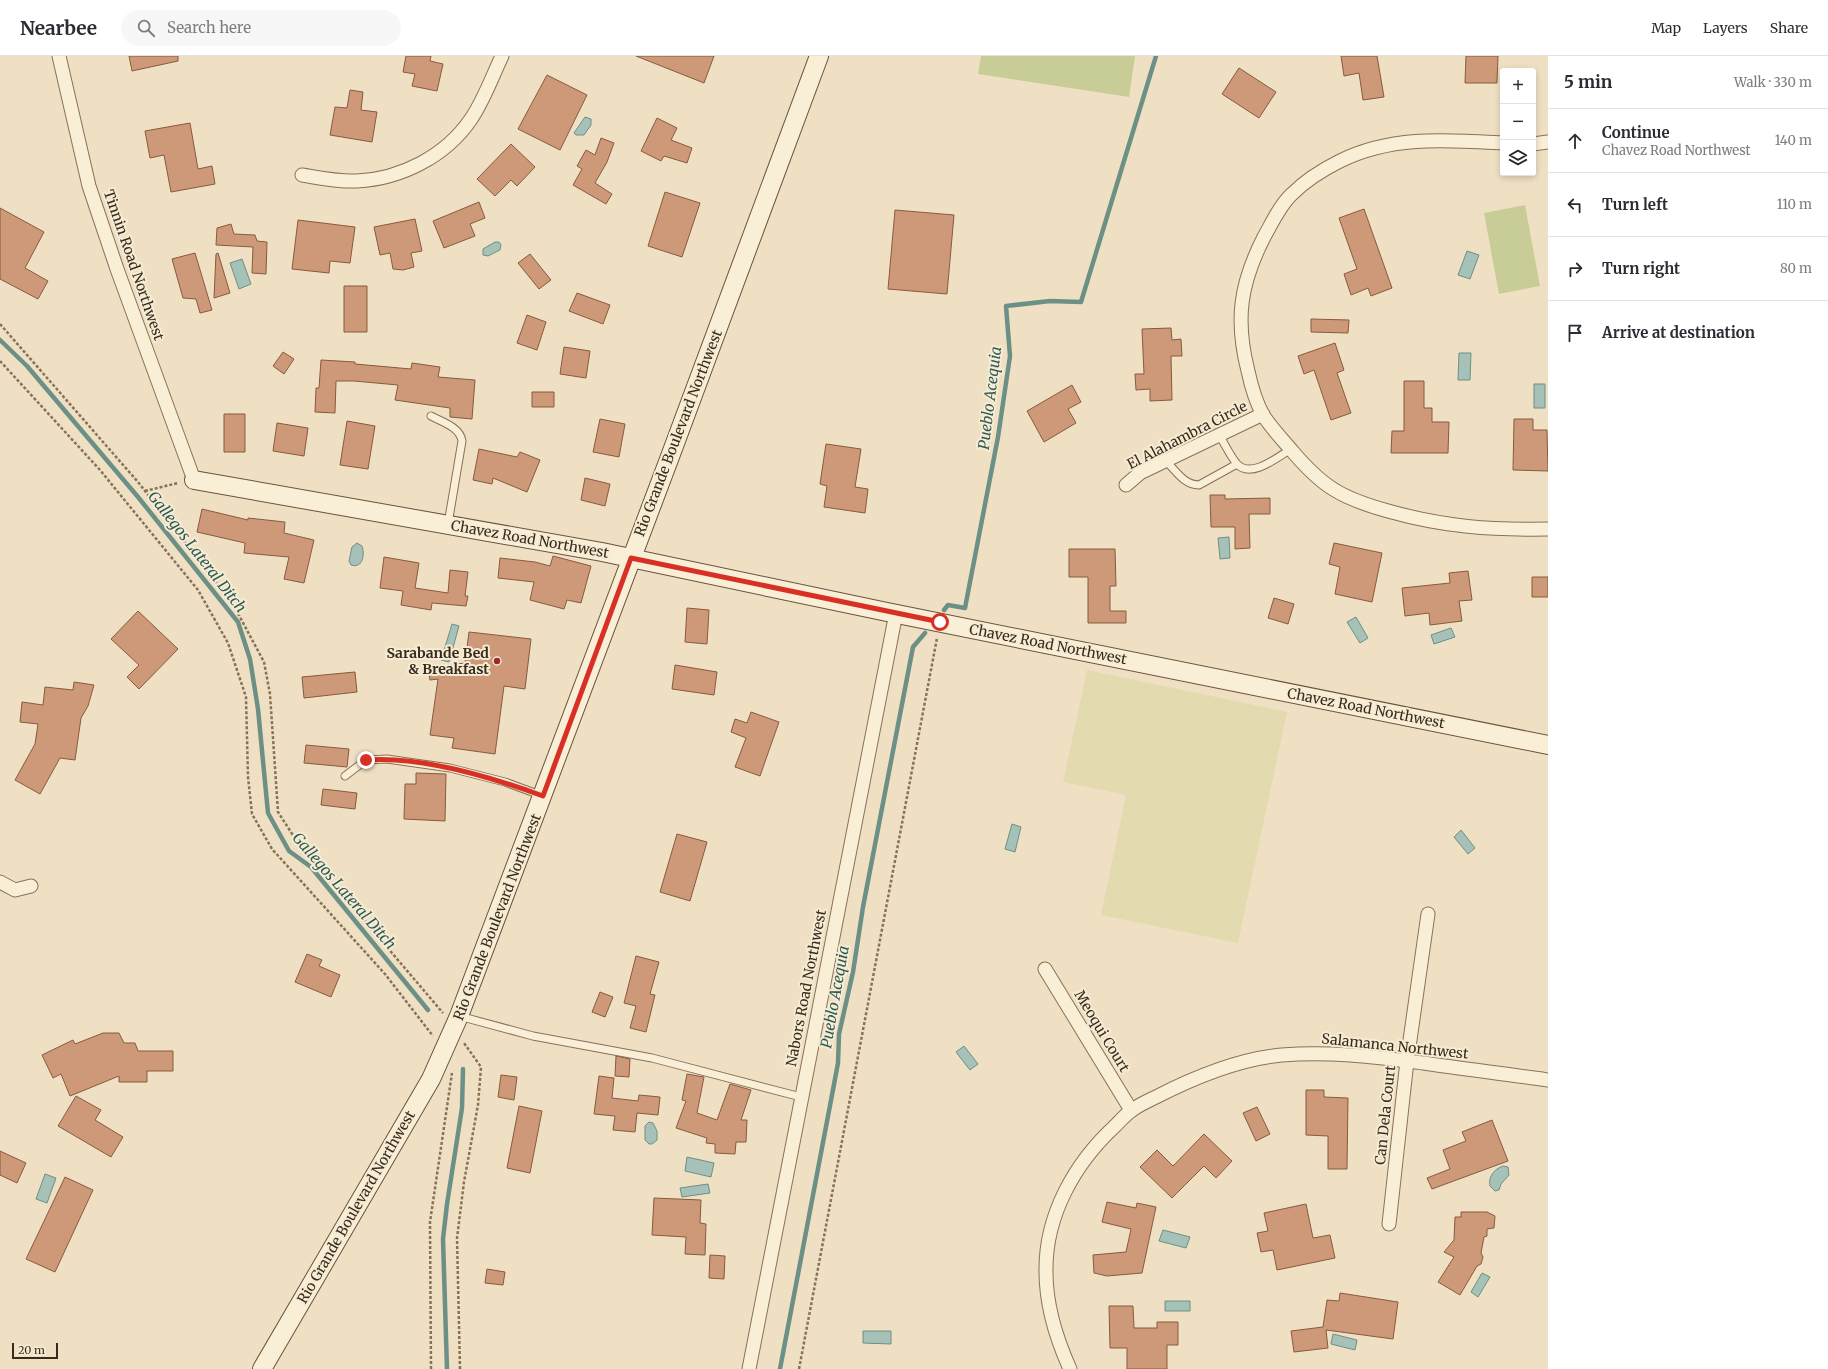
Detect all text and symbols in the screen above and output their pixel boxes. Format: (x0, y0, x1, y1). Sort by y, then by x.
search box (121, 10, 401, 46)
text: Nearbee (20, 16, 97, 40)
icon: search (135, 17, 157, 39)
text: Search here (167, 18, 251, 37)
text: Map (1651, 19, 1681, 37)
text: Layers (1703, 19, 1748, 37)
text: Share (1770, 19, 1808, 37)
map controls (1500, 68, 1536, 176)
button: + (1500, 68, 1536, 104)
text: 5 min (1564, 71, 1612, 93)
text: Walk · 330 m (1734, 74, 1812, 91)
button: − (1500, 104, 1536, 140)
text: Continue (1602, 123, 1670, 142)
icon: ahead (1564, 130, 1586, 152)
text: 140 m (1775, 132, 1812, 149)
button: layers (1500, 140, 1536, 176)
text: Chavez Road Northwest (1602, 142, 1751, 159)
street label: Tinnin Road Northwest (100, 187, 168, 343)
icon: left (1564, 194, 1586, 216)
text: Turn left (1602, 195, 1668, 214)
text: 110 m (1777, 196, 1812, 213)
icon: right (1564, 258, 1586, 280)
text: Turn right (1602, 259, 1680, 278)
text: 80 m (1780, 260, 1812, 277)
icon: arrive (1564, 322, 1586, 344)
text: Arrive at destination (1602, 323, 1755, 342)
street label: Rio Grande Boulevard Northwest (630, 327, 726, 539)
water label: Pueblo Acequia (974, 345, 1005, 451)
street label: El Alahambra Circle (1124, 397, 1250, 473)
water label: Gallegos Lateral Ditch (144, 487, 251, 616)
street label: Chavez Road Northwest (450, 516, 611, 562)
route start (931, 613, 949, 631)
street label: Chavez Road Northwest (968, 620, 1129, 668)
place label: Sarabande Bed & Breakfast (386, 644, 489, 678)
marker: Sarabande Bed & Breakfast (492, 656, 502, 666)
street label: Chavez Road Northwest (1286, 684, 1447, 732)
route end (357, 751, 375, 769)
street label: Rio Grande Boulevard Northwest (449, 811, 545, 1023)
water label: Gallegos Lateral Ditch (288, 828, 400, 953)
street label: Nabors Road Northwest (782, 907, 830, 1068)
water label: Pueblo Acequia (816, 944, 853, 1050)
street label: Meoqui Court (1071, 987, 1134, 1076)
street label: Salamanca Northwest (1321, 1029, 1470, 1063)
street label: Can Dela Court (1371, 1064, 1399, 1166)
street label: Rio Grande Boulevard Northwest (293, 1107, 419, 1307)
scale bar (12, 1341, 58, 1360)
text: 20 m (18, 1343, 45, 1357)

